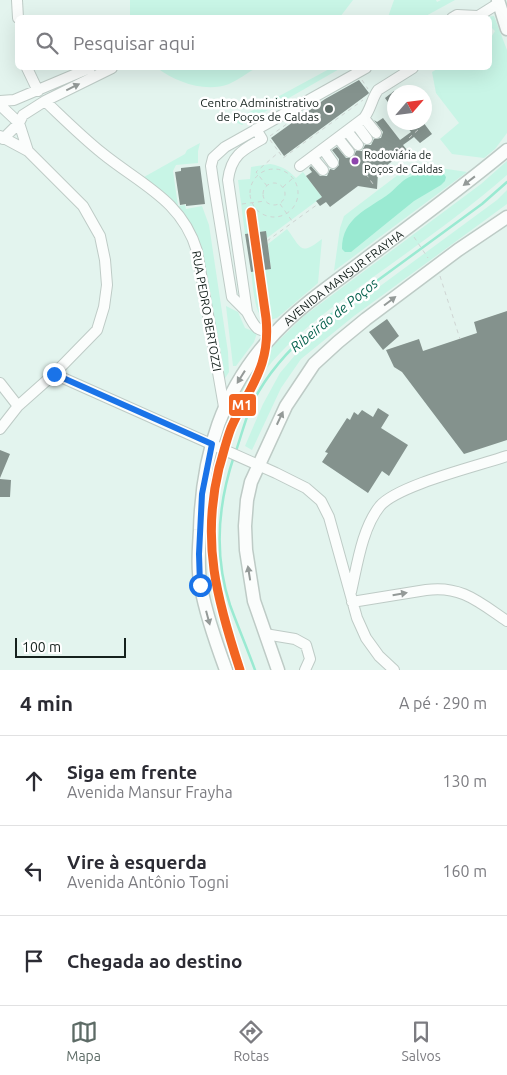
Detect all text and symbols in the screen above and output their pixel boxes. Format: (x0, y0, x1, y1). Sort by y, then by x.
search box (15, 15, 492, 70)
icon: search (33, 29, 61, 57)
text: Pesquisar aqui (73, 32, 195, 54)
one-way arrow (66, 83, 80, 91)
north arrow (387, 85, 432, 130)
place label: Centro Administrativo de Poços de Caldas (200, 96, 319, 123)
marker: Centro Administrativo de Poços de Caldas (323, 103, 335, 115)
place label: Rodoviária de Poços de Caldas (364, 149, 443, 175)
marker: Rodoviária de Poços de Caldas (350, 156, 360, 166)
one-way arrow (463, 175, 476, 186)
street label: AVENIDA MANSUR FRAYHA (280, 227, 406, 328)
street label: RUA PEDRO BERTOZZI (190, 250, 224, 372)
water label: Ribeirão de Poços (287, 275, 381, 355)
one-way arrow (383, 296, 397, 306)
route end (43, 363, 66, 386)
one-way arrow (236, 370, 245, 384)
line badge: M1 (228, 393, 257, 417)
text: M1 (232, 397, 252, 413)
one-way arrow (277, 411, 285, 425)
one-way arrow (245, 565, 253, 581)
route start (189, 574, 212, 597)
one-way arrow (393, 589, 409, 597)
one-way arrow (205, 611, 213, 626)
scale bar (15, 635, 126, 658)
text: 100 m (22, 639, 61, 655)
text: 4 min (20, 691, 73, 715)
text: A pé · 290 m (399, 694, 487, 712)
text: Siga em frente (67, 761, 197, 783)
icon: ahead (20, 767, 48, 795)
text: 130 m (442, 772, 487, 790)
text: Avenida Mansur Frayha (67, 783, 233, 801)
text: Vire à esquerda (67, 851, 207, 873)
icon: left (20, 857, 48, 885)
text: 160 m (442, 862, 487, 880)
text: Avenida Antônio Togni (67, 873, 229, 891)
icon: arrive (20, 947, 48, 975)
text: Chegada ao destino (67, 950, 243, 972)
tab: Mapa (66, 1018, 101, 1064)
tab: Rotas (233, 1018, 269, 1064)
tab: Salvos (401, 1018, 441, 1064)

